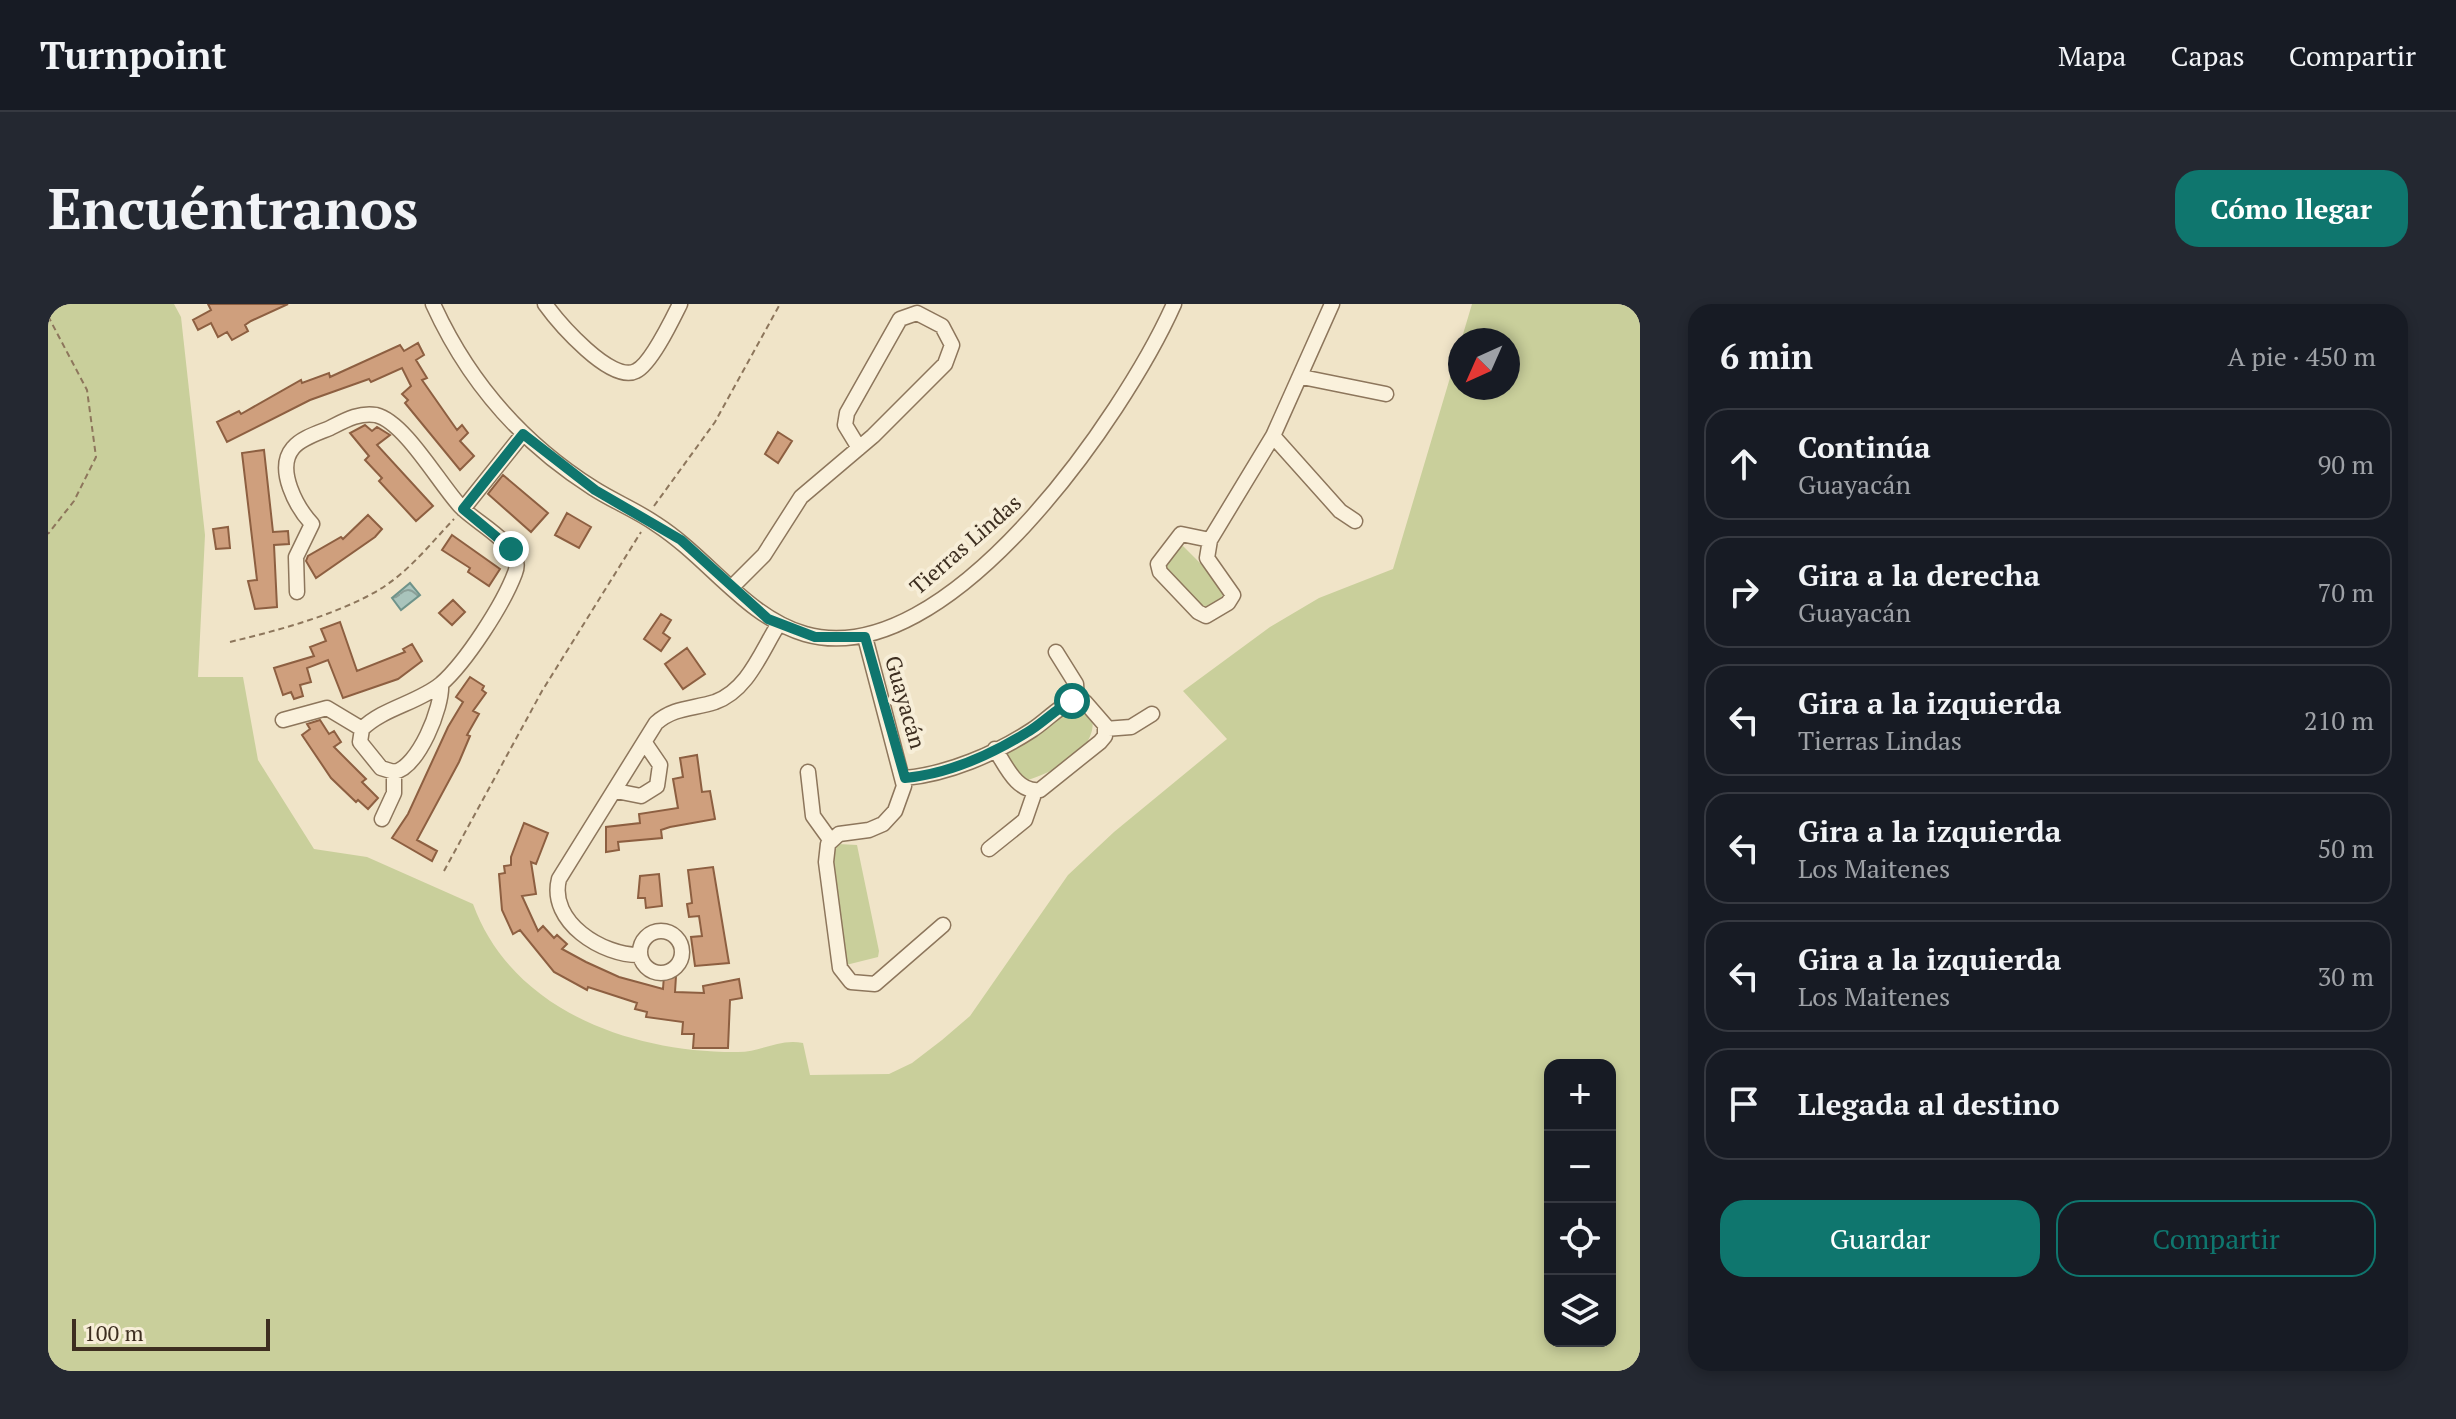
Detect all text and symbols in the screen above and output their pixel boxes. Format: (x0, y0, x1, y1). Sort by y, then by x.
text: Turnpoint (40, 30, 227, 80)
text: Mapa (2058, 37, 2126, 74)
text: Capas (2170, 37, 2245, 74)
text: Compartir (2289, 37, 2416, 74)
button: Cómo llegar (2175, 170, 2408, 247)
text: Encuéntranos (48, 171, 418, 245)
north arrow (1448, 328, 1520, 400)
text: 6 min (1720, 334, 1813, 379)
text: A pie · 450 m (2228, 339, 2376, 373)
text: Continúa (1798, 427, 1931, 467)
icon: ahead (1722, 442, 1766, 486)
text: 90 m (2318, 447, 2374, 481)
text: Guayacán (1798, 467, 1911, 501)
street label: Tierras Lindas (903, 488, 1027, 600)
route end (493, 531, 529, 567)
text: Gira a la derecha (1798, 555, 2040, 595)
icon: right (1722, 570, 1766, 614)
text: 70 m (2318, 575, 2374, 609)
text: Guayacán (1798, 595, 1911, 629)
street label: Guayacán (879, 652, 933, 752)
route start (1054, 683, 1090, 719)
text: Gira a la izquierda (1798, 683, 2062, 723)
icon: left (1722, 698, 1766, 742)
text: 210 m (2304, 703, 2374, 737)
text: Tierras Lindas (1798, 723, 1962, 757)
text: Gira a la izquierda (1798, 811, 2062, 851)
icon: left (1722, 826, 1766, 870)
text: 50 m (2318, 831, 2374, 865)
text: Los Maitenes (1798, 851, 1950, 885)
text: Gira a la izquierda (1798, 939, 2062, 979)
icon: left (1722, 954, 1766, 998)
text: 30 m (2318, 959, 2374, 993)
text: Los Maitenes (1798, 979, 1950, 1013)
map controls (1544, 1059, 1616, 1347)
button: + (1544, 1059, 1616, 1131)
icon: arrive (1722, 1082, 1766, 1126)
text: Llegada al destino (1798, 1084, 2059, 1124)
button: − (1544, 1131, 1616, 1203)
button: Guardar (1720, 1200, 2040, 1277)
button: Compartir (2056, 1200, 2376, 1277)
button: locate (1544, 1203, 1616, 1275)
button: layers (1544, 1275, 1616, 1347)
scale bar (72, 1315, 270, 1351)
text: 100 m (84, 1318, 144, 1347)

